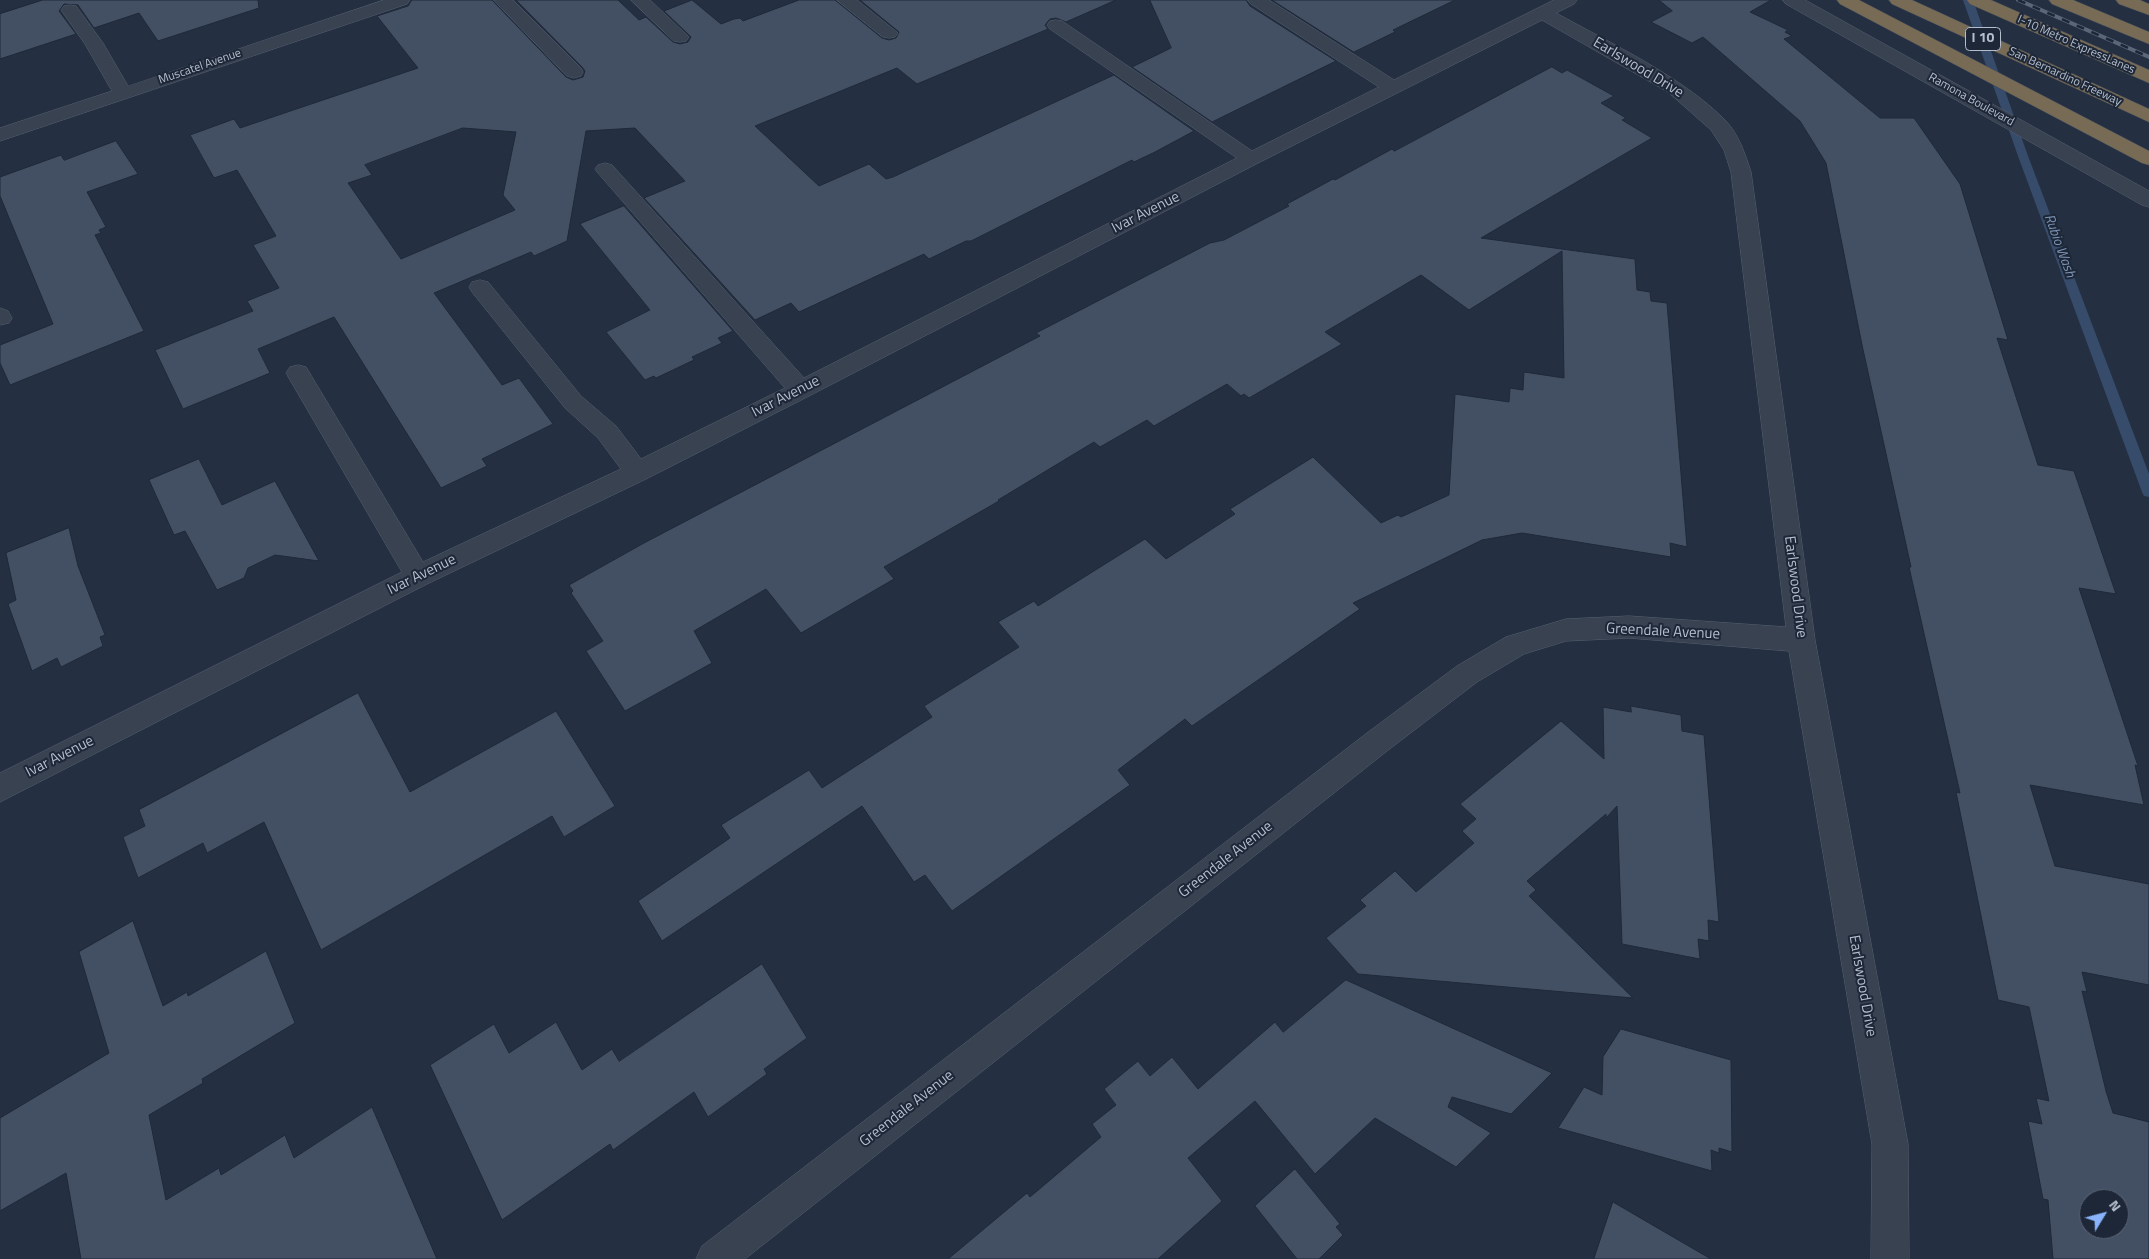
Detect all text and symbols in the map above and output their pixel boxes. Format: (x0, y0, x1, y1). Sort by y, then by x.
street label: I-10 Metro ExpressLanes (2015, 13, 2137, 77)
road number: I 10 (1966, 28, 2000, 50)
street label: Earlswood Drive (1589, 34, 1687, 102)
street label: San Bernardino Freeway (2006, 44, 2124, 110)
street label: Muscatel Avenue (157, 46, 243, 88)
street label: Ramona Boulevard (1926, 70, 2016, 130)
street label: Ivar Avenue (1109, 188, 1183, 238)
water label: Rubio Wash (2040, 212, 2078, 280)
street label: Ivar Avenue (749, 372, 823, 422)
street label: Earlswood Drive (1780, 535, 1810, 639)
street label: Ivar Avenue (385, 551, 459, 599)
street label: Greendale Avenue (1606, 620, 1720, 644)
street label: Ivar Avenue (23, 732, 97, 782)
street label: Greendale Avenue (1175, 818, 1277, 902)
street label: Earlswood Drive (1844, 934, 1880, 1038)
street label: Greendale Avenue (856, 1067, 958, 1151)
north arrow (2079, 1189, 2129, 1239)
text: N (2104, 1195, 2127, 1215)

